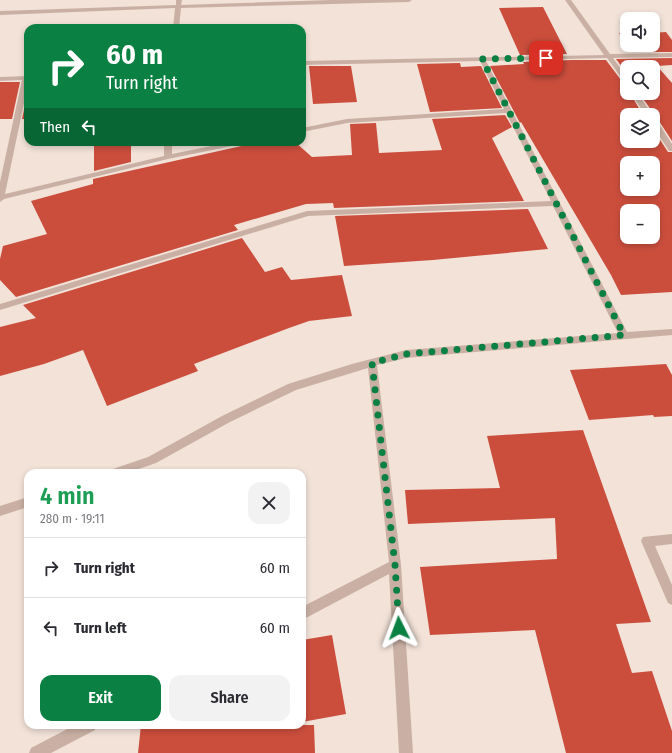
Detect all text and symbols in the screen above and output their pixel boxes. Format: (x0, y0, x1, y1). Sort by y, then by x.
map controls (620, 12, 660, 244)
button: sound (620, 12, 660, 52)
text: 60 m (106, 38, 163, 71)
icon: right (40, 40, 92, 92)
pin (529, 41, 563, 75)
icon: arrive (535, 47, 557, 69)
button: search (620, 60, 660, 100)
text: Turn right (106, 72, 178, 94)
button: layers (620, 108, 660, 148)
icon: left (78, 116, 100, 138)
text: Then (40, 118, 70, 136)
button: + (620, 156, 660, 196)
button: − (620, 204, 660, 244)
text: 4 min (40, 482, 94, 510)
button: close (248, 482, 290, 524)
text: 280 m · 19:11 (40, 511, 105, 526)
icon: right (40, 557, 62, 579)
text: Turn right (74, 559, 135, 577)
text: 60 m (260, 559, 290, 577)
position arrow (378, 607, 420, 649)
icon: left (40, 617, 62, 639)
text: Turn left (74, 619, 127, 637)
text: 60 m (260, 619, 290, 637)
button: Exit (40, 675, 161, 721)
button: Share (169, 675, 290, 721)

